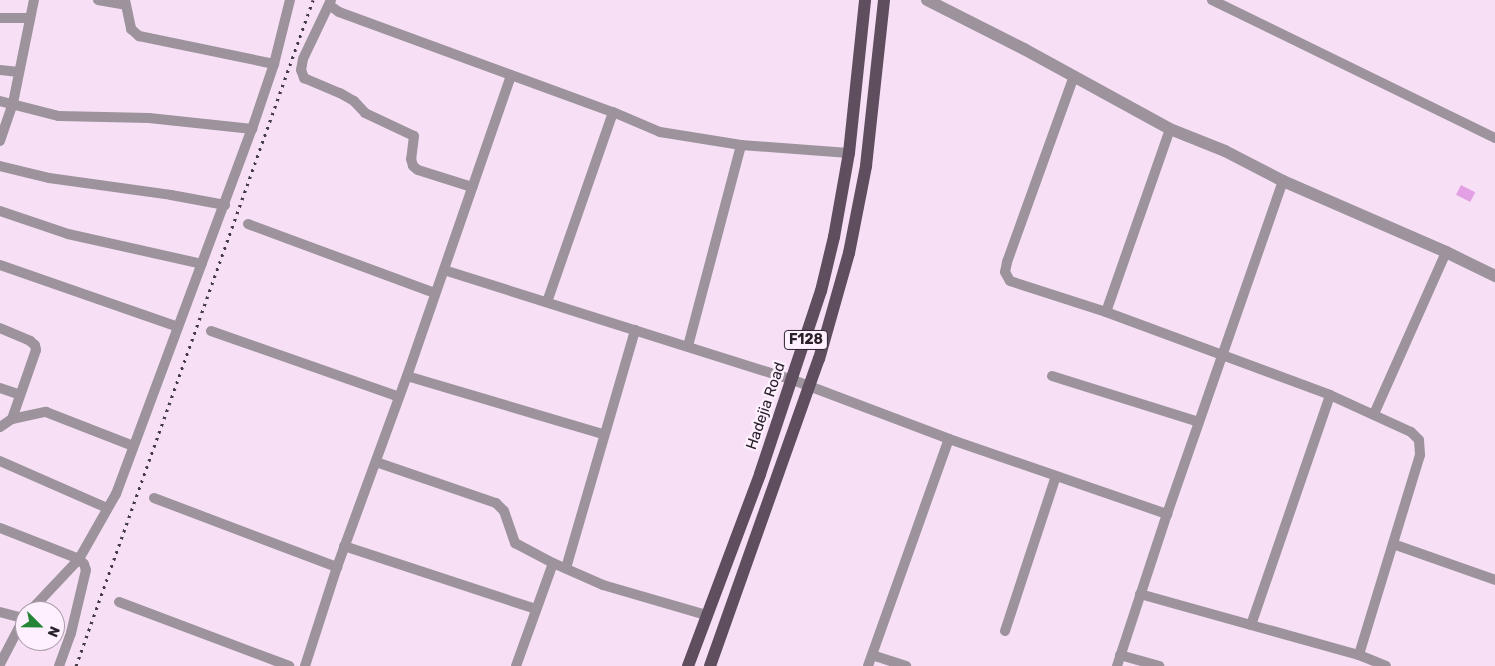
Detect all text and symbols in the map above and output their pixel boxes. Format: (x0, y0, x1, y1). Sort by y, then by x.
road number: F128 (784, 328, 828, 352)
street label: Hadejia Road (743, 360, 789, 452)
north arrow (15, 601, 65, 651)
text: N (44, 624, 63, 640)

